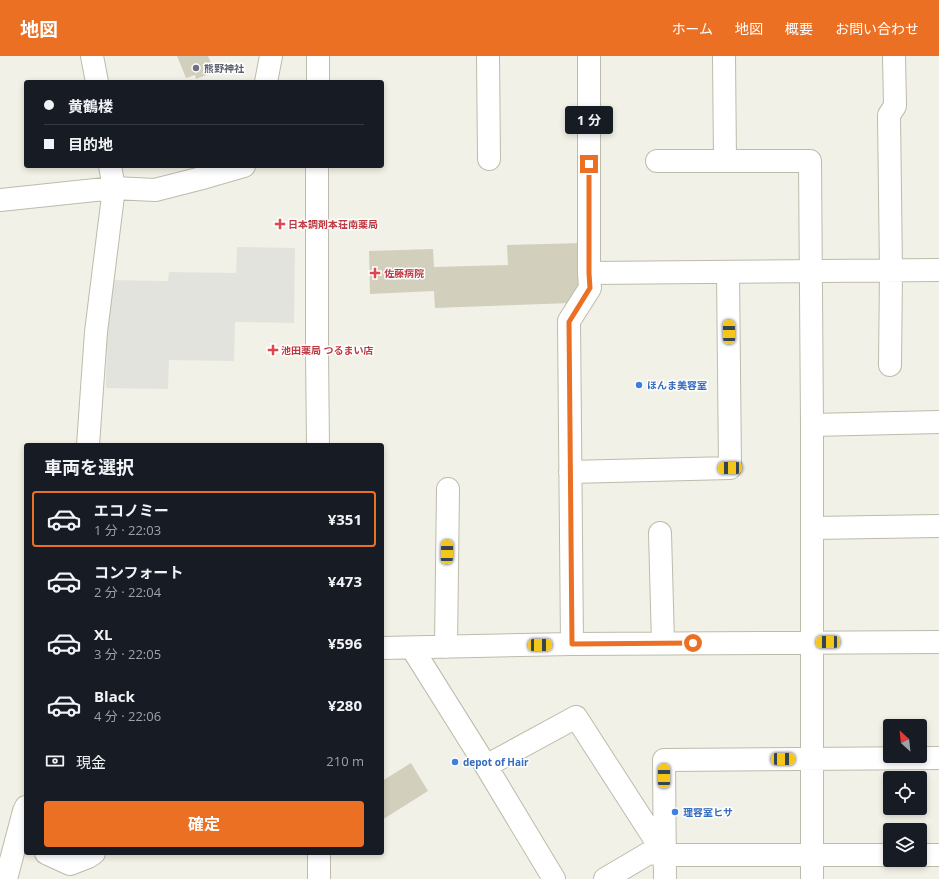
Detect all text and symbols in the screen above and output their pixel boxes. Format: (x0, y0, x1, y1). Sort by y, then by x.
text: 地図 (20, 16, 58, 42)
text: ホーム (671, 19, 713, 38)
text: 地図 (735, 19, 763, 38)
text: 概要 (785, 19, 813, 38)
text: お問い合わせ (835, 19, 919, 38)
place label: 熊野神社 (204, 61, 245, 75)
marker: 熊野神社 (191, 63, 201, 73)
text: 黄鶴楼 (68, 96, 113, 116)
callout: 1 分 (565, 106, 613, 134)
text: 1 分 (577, 111, 601, 129)
text: 目的地 (68, 134, 113, 154)
route end (580, 155, 598, 173)
place label: 日本調剤本荘南薬局 (288, 217, 378, 231)
marker: 日本調剤本荘南薬局 (275, 219, 285, 229)
place label: 佐藤病院 (384, 266, 424, 280)
marker: 佐藤病院 (369, 267, 381, 279)
car (723, 320, 735, 344)
place label: 池田薬局 つるまい店 (281, 343, 374, 357)
marker: 池田薬局 つるまい店 (268, 345, 278, 355)
place label: ほんま美容室 (647, 378, 707, 392)
marker: ほんま美容室 (634, 380, 644, 390)
text: 車両を選択 (44, 455, 134, 479)
car (718, 462, 742, 474)
text: エコノミー (94, 500, 169, 520)
icon: car (46, 501, 82, 537)
text: ¥351 (328, 509, 362, 529)
text: 1 分 · 22:03 (94, 521, 161, 539)
car (441, 540, 453, 564)
text: コンフォート (94, 562, 184, 582)
icon: car (46, 563, 82, 599)
text: ¥473 (328, 571, 362, 591)
text: 2 分 · 22:04 (94, 583, 161, 601)
text: XL (94, 624, 112, 644)
icon: car (46, 625, 82, 661)
text: ¥596 (328, 633, 362, 653)
route start (684, 634, 702, 652)
car (816, 636, 840, 648)
car (528, 639, 552, 651)
text: 3 分 · 22:05 (94, 645, 161, 663)
text: Black (94, 686, 135, 706)
icon: car (46, 687, 82, 723)
text: ¥280 (328, 695, 362, 715)
text: 4 分 · 22:06 (94, 707, 161, 725)
north arrow (883, 719, 927, 763)
map controls (883, 719, 927, 867)
icon: cash (44, 750, 66, 772)
text: 現金 (76, 752, 106, 772)
text: 210 m (326, 752, 364, 770)
car (771, 753, 795, 765)
place label: depot of Hair (463, 755, 529, 769)
marker: depot of Hair (450, 757, 460, 767)
car (658, 764, 670, 788)
button: locate (883, 771, 927, 815)
button: 確定 (44, 801, 364, 847)
place label: 理容室ヒサ (683, 805, 733, 819)
marker: 理容室ヒサ (670, 807, 680, 817)
button: layers (883, 823, 927, 867)

